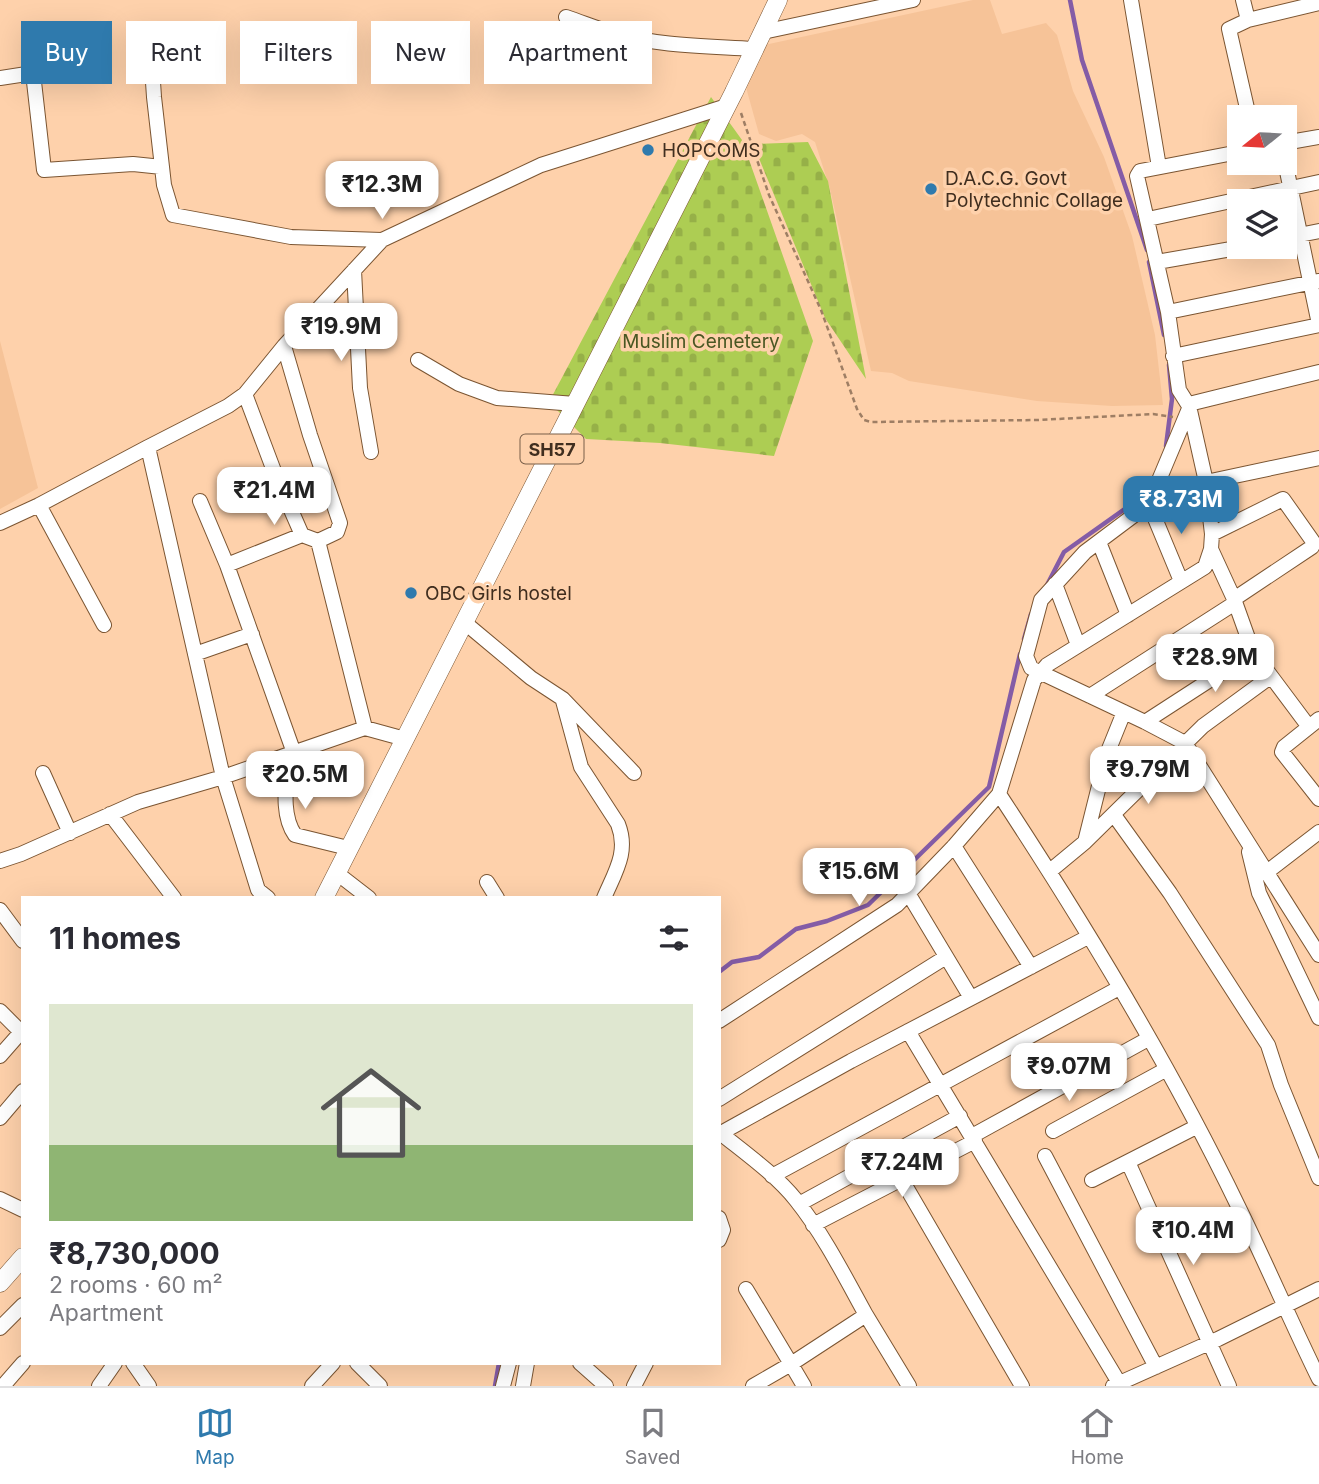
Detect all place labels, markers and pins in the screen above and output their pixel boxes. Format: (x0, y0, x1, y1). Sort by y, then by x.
place label: HOPCOMS (662, 139, 761, 162)
marker: HOPCOMS (640, 142, 656, 158)
pin: ₹12.3M (325, 162, 439, 221)
place label: D.A.C.G. Govt Polytechnic Collage (945, 167, 1123, 212)
marker: D.A.C.G. Govt Polytechnic Collage (923, 181, 939, 197)
pin: ₹19.9M (284, 304, 398, 363)
pin: ₹21.4M (217, 468, 331, 527)
pin: ₹8.73M (1124, 476, 1238, 536)
place label: OBC Girls hostel (425, 582, 572, 605)
marker: OBC Girls hostel (403, 585, 419, 601)
pin: ₹28.9M (1158, 634, 1272, 694)
pin: ₹9.79M (1091, 746, 1205, 806)
pin: ₹20.5M (248, 752, 362, 811)
pin: ₹15.6M (802, 848, 916, 908)
pin: ₹9.07M (1012, 1044, 1126, 1103)
pin: ₹7.24M (845, 1140, 959, 1199)
pin: ₹10.4M (1136, 1208, 1250, 1267)

